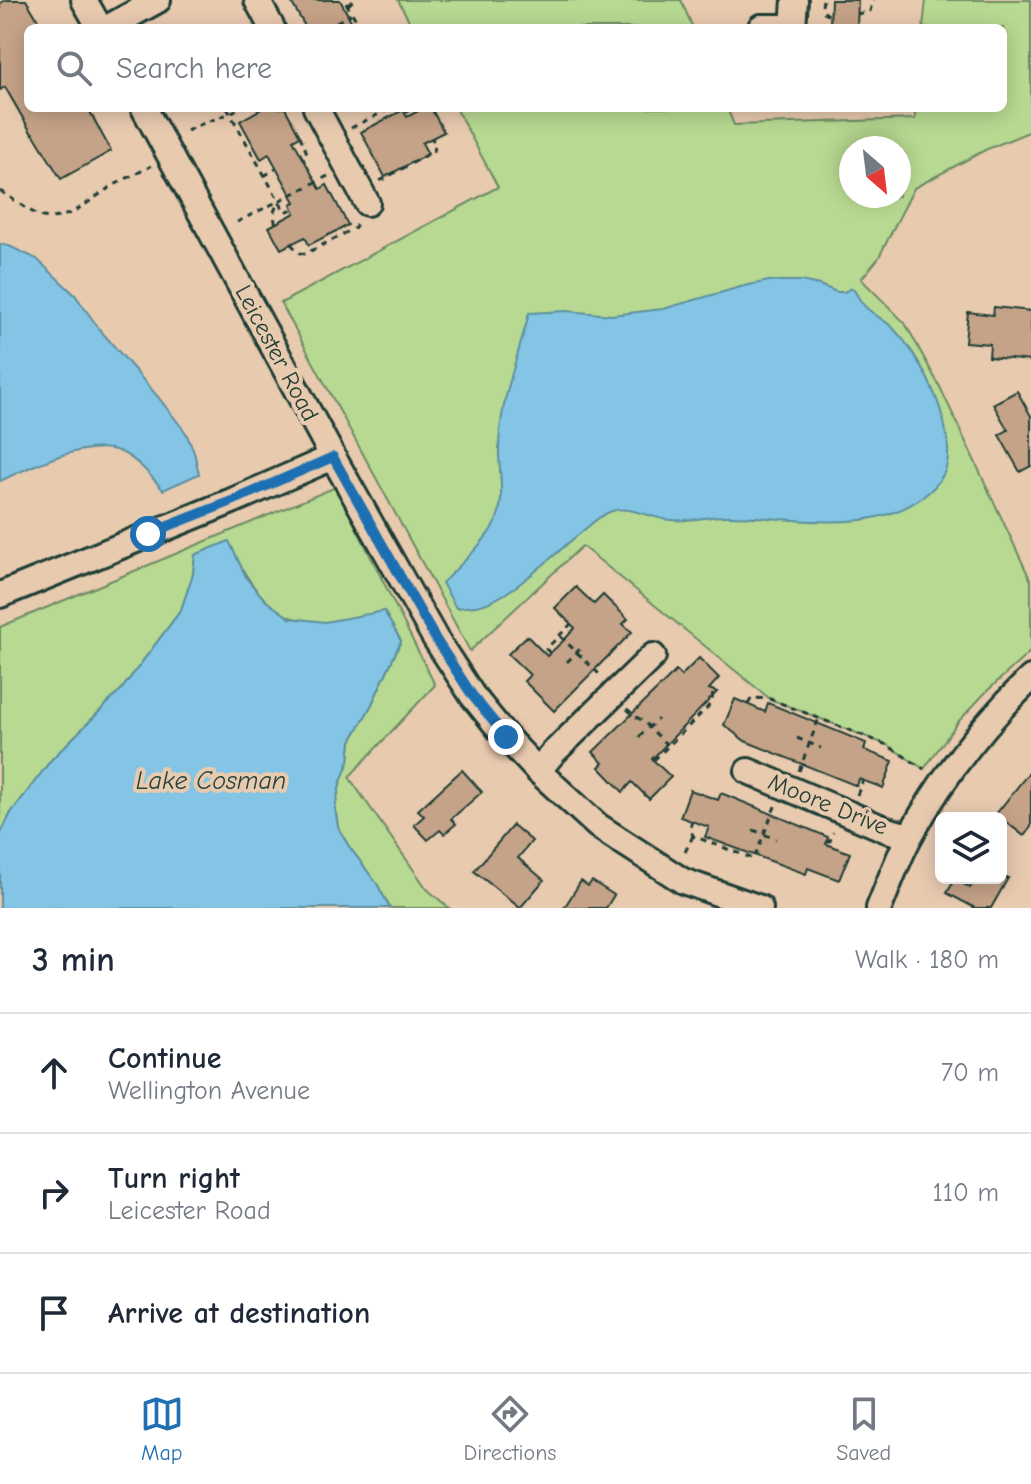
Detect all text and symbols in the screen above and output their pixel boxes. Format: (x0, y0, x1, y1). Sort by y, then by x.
search box (24, 24, 1007, 112)
icon: search (52, 46, 96, 90)
text: Search here (116, 51, 272, 86)
north arrow (839, 136, 911, 208)
street label: Leicester Road (229, 280, 325, 426)
route start (130, 516, 166, 552)
route end (488, 719, 524, 755)
water label: Lake Cosman (136, 766, 286, 796)
street label: Moore Drive (764, 767, 892, 841)
map controls (935, 812, 1007, 884)
button: layers (935, 812, 1007, 884)
text: 3 min (32, 940, 115, 980)
text: Walk · 180 m (855, 945, 999, 975)
text: Continue (108, 1041, 222, 1076)
icon: ahead (32, 1051, 76, 1095)
text: 70 m (941, 1058, 999, 1088)
text: Wellington Avenue (108, 1076, 310, 1106)
text: Turn right (108, 1161, 240, 1196)
icon: right (32, 1171, 76, 1215)
text: 110 m (932, 1178, 999, 1208)
text: Leicester Road (108, 1196, 271, 1226)
icon: arrive (32, 1291, 76, 1335)
text: Arrive at destination (108, 1296, 370, 1331)
tab: Map (140, 1392, 184, 1466)
tab: Directions (464, 1392, 557, 1466)
tab: Saved (836, 1392, 891, 1466)

